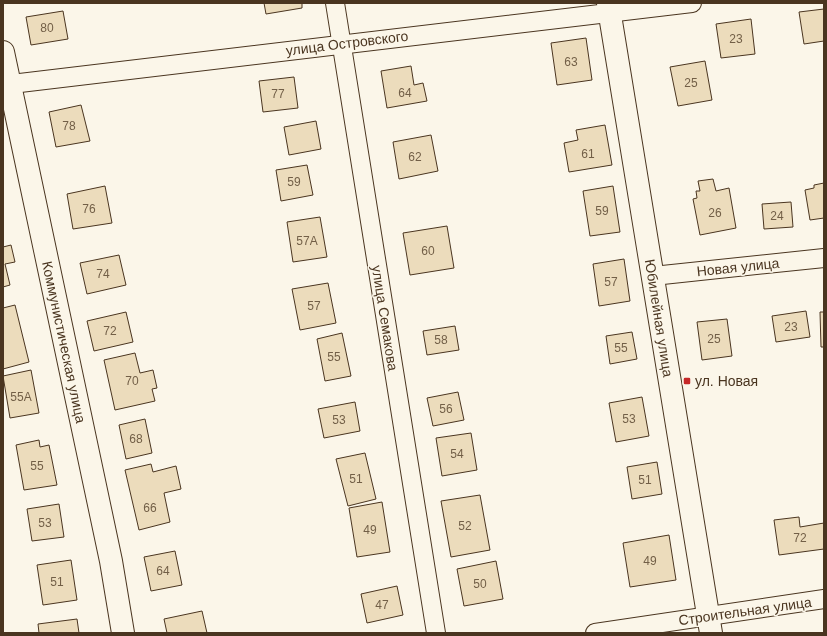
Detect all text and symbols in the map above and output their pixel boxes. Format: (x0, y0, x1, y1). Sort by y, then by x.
house number: 80 (40, 21, 54, 35)
street label: улица Островского (285, 28, 409, 58)
house number: 23 (729, 32, 743, 46)
house number: 63 (564, 55, 578, 69)
house number: 25 (684, 76, 698, 90)
house number: 64 (398, 86, 412, 100)
house number: 77 (271, 87, 285, 101)
house number: 78 (62, 119, 76, 133)
house number: 61 (581, 147, 595, 161)
house number: 62 (408, 150, 422, 164)
house number: 59 (287, 175, 301, 189)
house number: 76 (82, 202, 96, 216)
house number: 59 (595, 204, 609, 218)
house number: 26 (708, 206, 722, 220)
house number: 24 (770, 209, 784, 223)
house number: 57А (296, 234, 318, 248)
house number: 60 (421, 244, 435, 258)
street label: Новая улица (696, 255, 780, 279)
street label: Юбилейная улица (642, 258, 676, 378)
street label: Коммунистическая улица (39, 259, 89, 425)
street label: улица Семакова (369, 264, 401, 372)
house number: 74 (96, 267, 110, 281)
house number: 57 (604, 275, 618, 289)
house number: 57 (307, 299, 321, 313)
house number: 23 (784, 320, 798, 334)
house number: 72 (103, 324, 117, 338)
house number: 25 (707, 332, 721, 346)
house number: 58 (434, 333, 448, 347)
house number: 55 (614, 341, 628, 355)
house number: 55 (327, 350, 341, 364)
place label: ул. Новая (695, 373, 758, 389)
house number: 70 (125, 374, 139, 388)
marker: ул. Новая (682, 376, 692, 386)
house number: 55А (10, 390, 32, 404)
house number: 56 (439, 402, 453, 416)
house number: 53 (622, 412, 636, 426)
house number: 53 (332, 413, 346, 427)
house number: 68 (129, 432, 143, 446)
house number: 54 (450, 447, 464, 461)
house number: 55 (30, 459, 44, 473)
house number: 51 (349, 472, 363, 486)
house number: 51 (638, 473, 652, 487)
house number: 66 (143, 501, 157, 515)
house number: 53 (38, 516, 52, 530)
house number: 52 (458, 519, 472, 533)
house number: 49 (363, 523, 377, 537)
house number: 72 (793, 531, 807, 545)
house number: 49 (643, 554, 657, 568)
house number: 64 (156, 564, 170, 578)
house number: 51 (50, 575, 64, 589)
house number: 50 (473, 577, 487, 591)
street label: Строительная улица (677, 594, 813, 628)
house number: 47 (375, 598, 389, 612)

